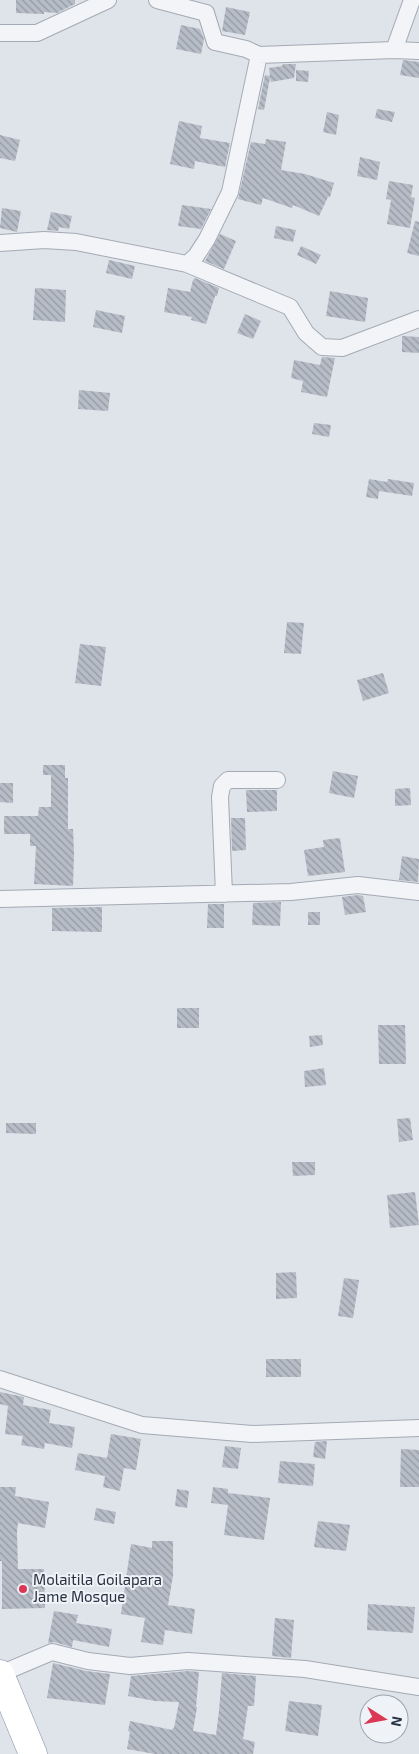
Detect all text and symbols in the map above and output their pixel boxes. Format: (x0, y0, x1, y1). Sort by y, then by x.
place label: Molaitila Goilapara Jame Mosque (33, 1570, 162, 1605)
marker: Molaitila Goilapara Jame Mosque (17, 1583, 29, 1595)
north arrow (359, 1694, 409, 1744)
text: N (388, 1715, 407, 1728)

